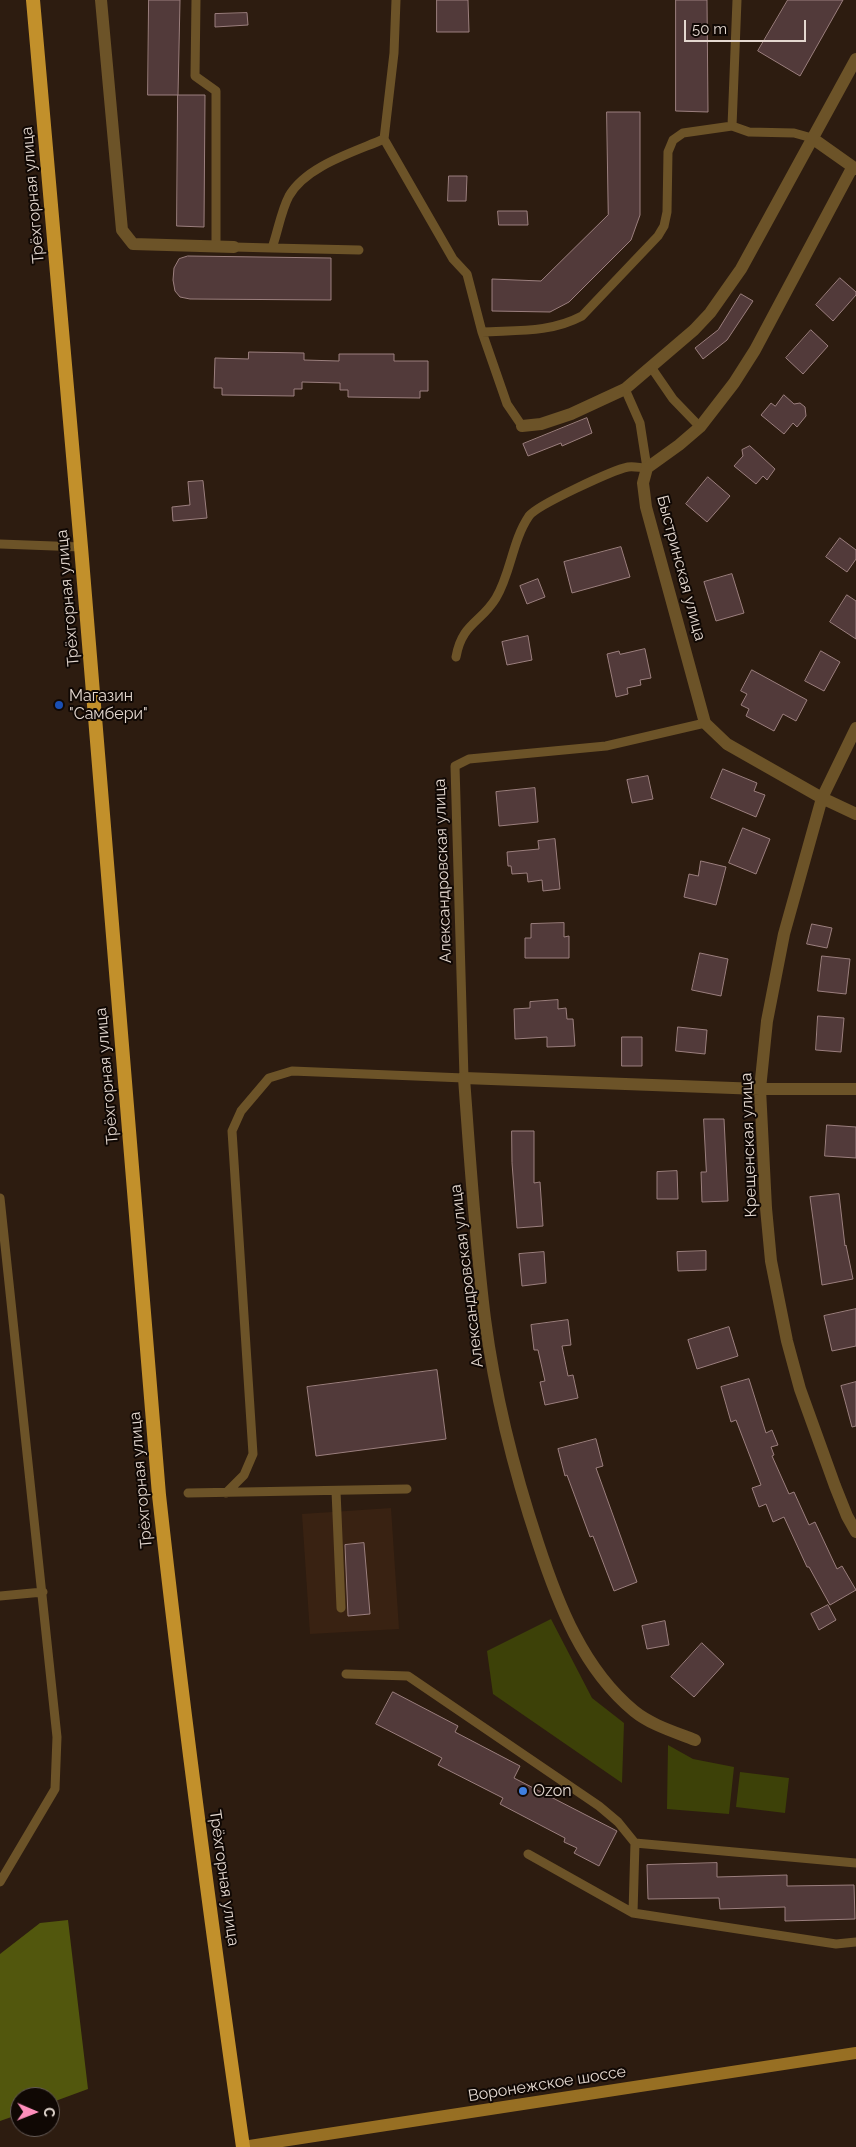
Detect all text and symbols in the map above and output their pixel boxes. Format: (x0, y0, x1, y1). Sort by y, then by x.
scale bar (686, 10, 808, 42)
text: 50 m (692, 20, 727, 38)
street label: Трёхгорная улица (17, 126, 49, 264)
street label: Быстринская улица (652, 493, 710, 643)
street label: Трёхгорная улица (52, 529, 84, 667)
place label: Магазин "Самбери" (69, 686, 148, 724)
marker: Магазин "Самбери" (53, 699, 65, 711)
street label: Александровская улица (430, 778, 456, 964)
street label: Трёхгорная улица (91, 1007, 123, 1145)
street label: Крещенская улица (737, 1072, 761, 1218)
street label: Александровская улица (446, 1183, 488, 1369)
street label: Трёхгорная улица (125, 1411, 157, 1549)
place label: Ozon (533, 1781, 572, 1801)
marker: Ozon (517, 1785, 529, 1797)
street label: Трёхгорная улица (205, 1809, 243, 1947)
street label: Воронежское шоссе (467, 2062, 627, 2106)
north arrow (10, 2087, 60, 2137)
text: С (41, 2107, 57, 2117)

